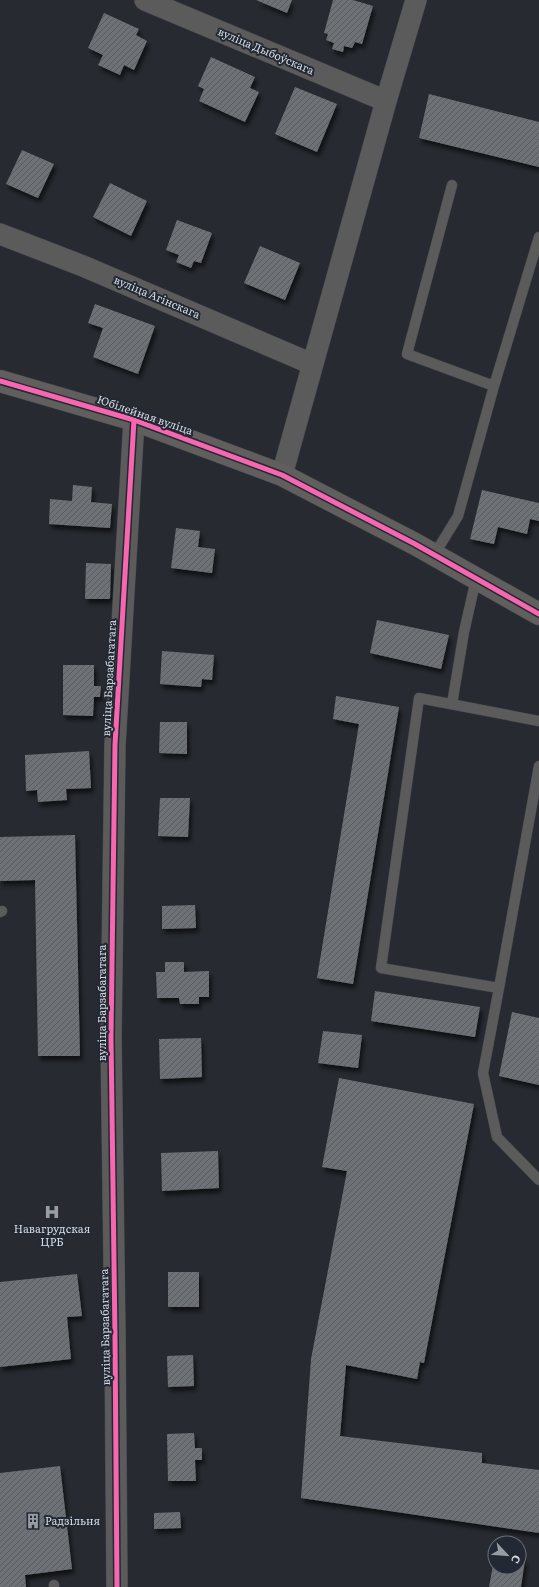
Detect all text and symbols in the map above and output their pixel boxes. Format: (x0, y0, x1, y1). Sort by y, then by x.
street label: вуліца Дыбоўскага (216, 23, 317, 78)
street label: вуліца Агінскага (112, 271, 203, 321)
street label: Юбілейная вуліца (95, 390, 195, 438)
street label: вуліца Барзабагатага (97, 619, 119, 737)
street label: вуліца Барзабагатага (93, 945, 109, 1061)
hospital icon: Навагрудская ЦРБ (43, 1203, 61, 1221)
place label: Навагрудская ЦРБ (14, 1220, 91, 1249)
street label: вуліца Барзабагатага (95, 1268, 113, 1385)
building icon: Радзільня (24, 1512, 42, 1530)
place label: Радзільня (45, 1512, 101, 1528)
north arrow (487, 1535, 527, 1575)
text: С (508, 1553, 526, 1567)

